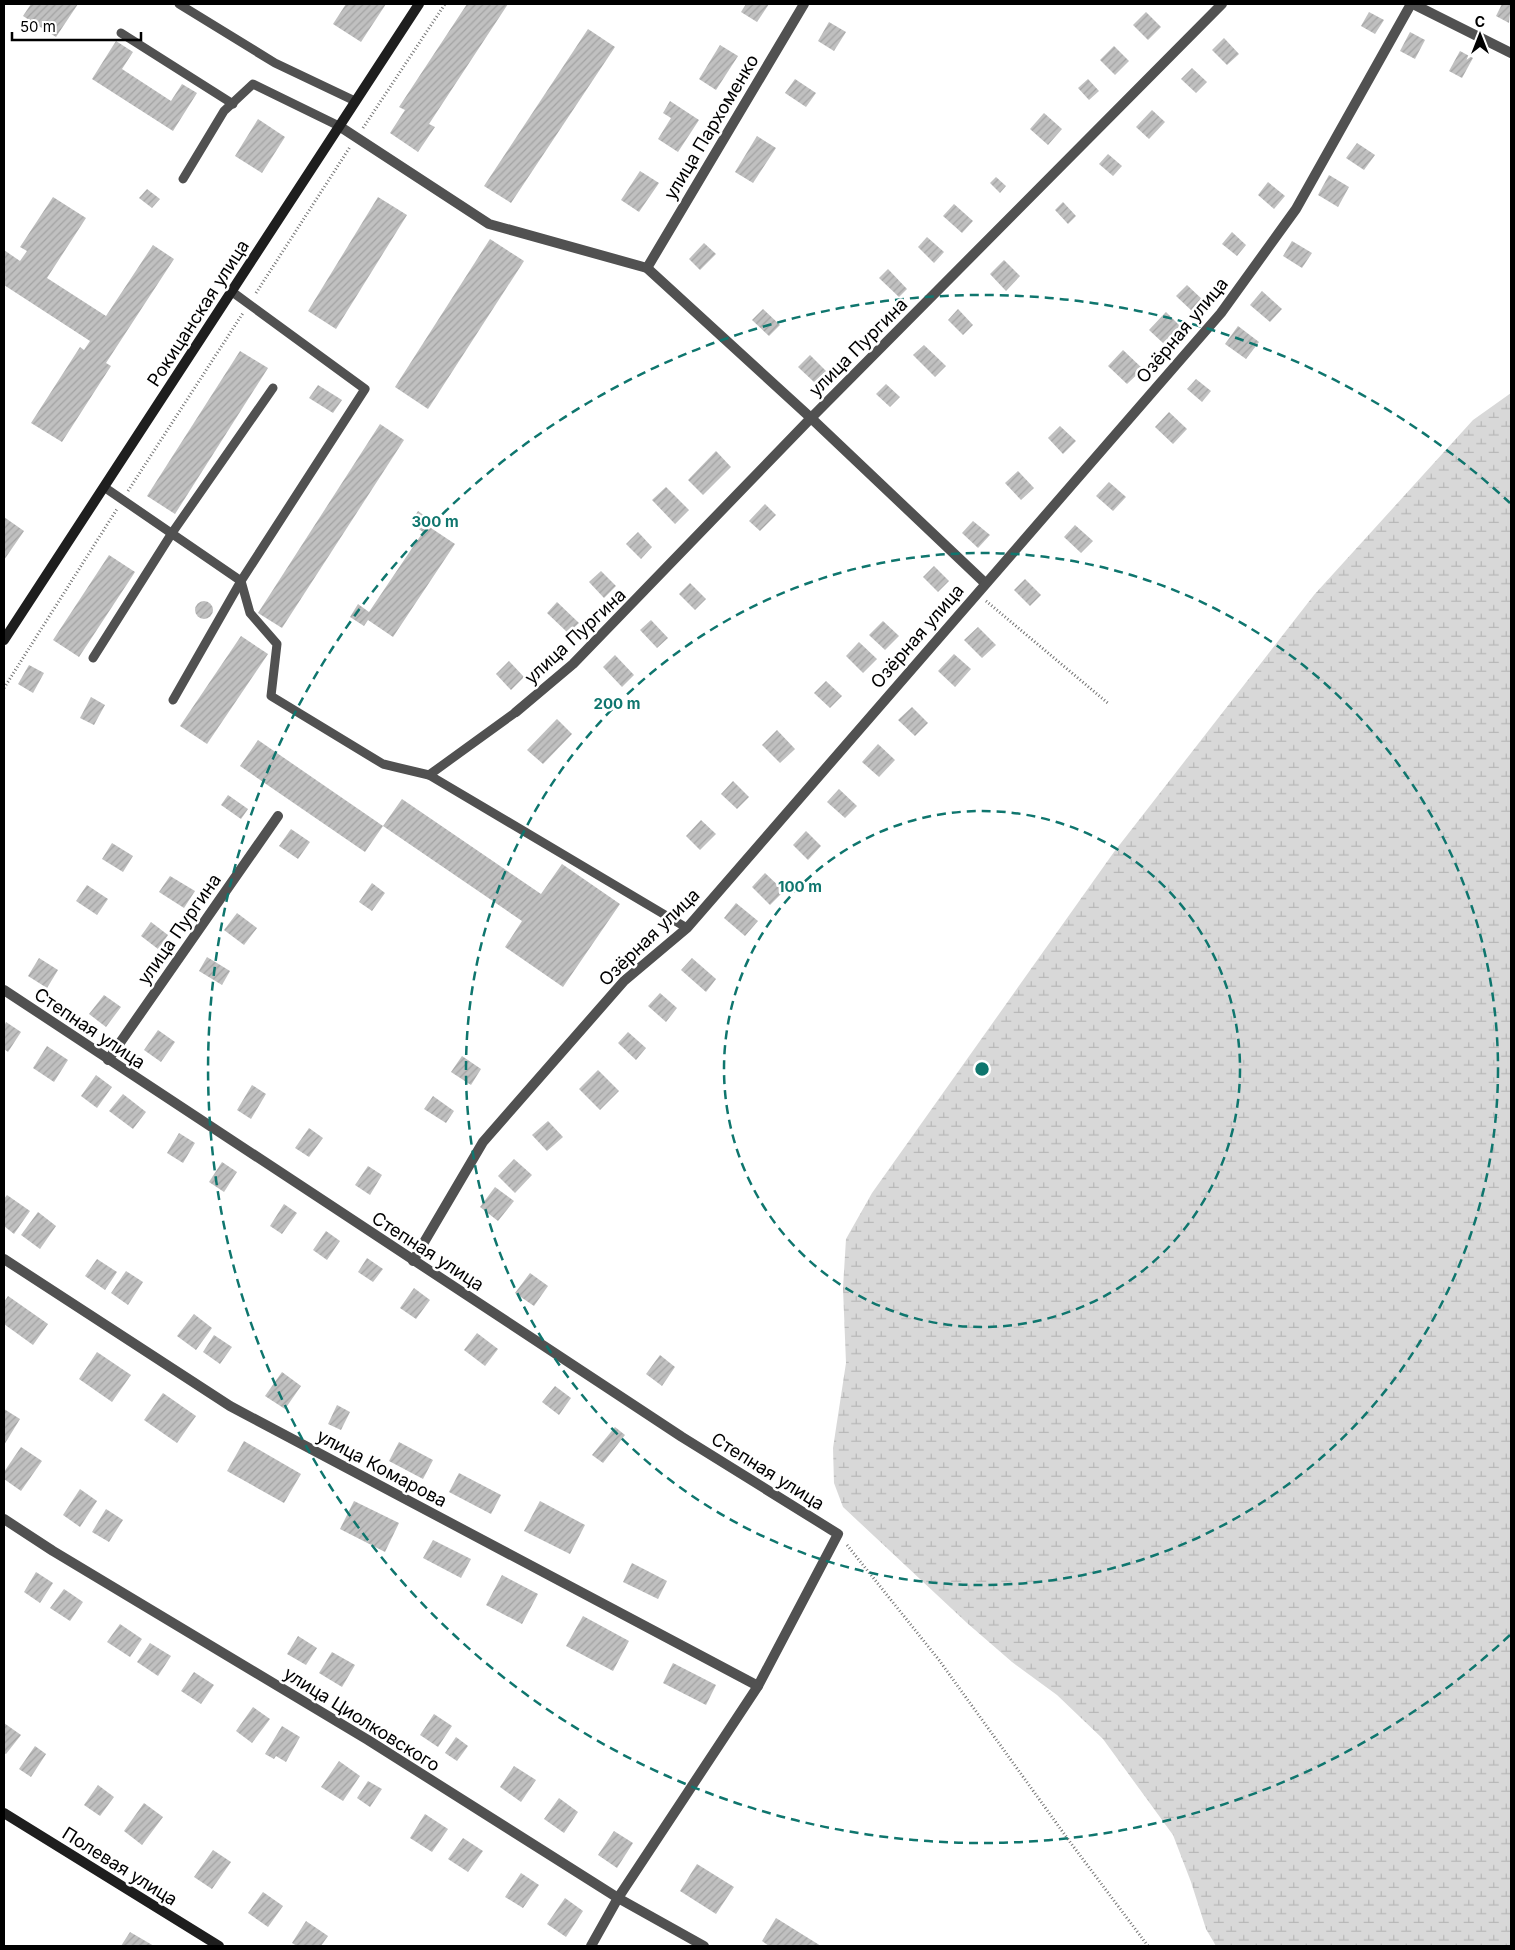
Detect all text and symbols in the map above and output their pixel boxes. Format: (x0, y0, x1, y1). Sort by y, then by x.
scale bar (12, 10, 141, 42)
north arrow (1455, 10, 1505, 60)
text: С (1475, 13, 1485, 30)
text: 50 m (20, 17, 56, 36)
street label: улица Пархоменко (659, 51, 763, 203)
street label: Рокицанская улица (143, 236, 253, 390)
street label: Озёрная улица (1132, 273, 1232, 387)
street label: улица Пургина (804, 293, 912, 401)
text: 300 m (411, 512, 459, 531)
street label: Озёрная улица (866, 580, 968, 692)
street label: улица Пургина (520, 584, 630, 688)
text: 200 m (594, 694, 640, 713)
street label: улица Пургина (133, 870, 225, 988)
text: 100 m (778, 877, 822, 896)
street label: Озёрная улица (595, 884, 703, 990)
street label: Степная улица (31, 983, 149, 1073)
centre of rings (973, 1060, 991, 1078)
street label: Степная улица (368, 1207, 488, 1295)
street label: улица Комарова (313, 1425, 451, 1511)
street label: Степная улица (708, 1428, 828, 1514)
street label: улица Циолковского (280, 1662, 444, 1776)
street label: Полевая улица (59, 1822, 181, 1910)

